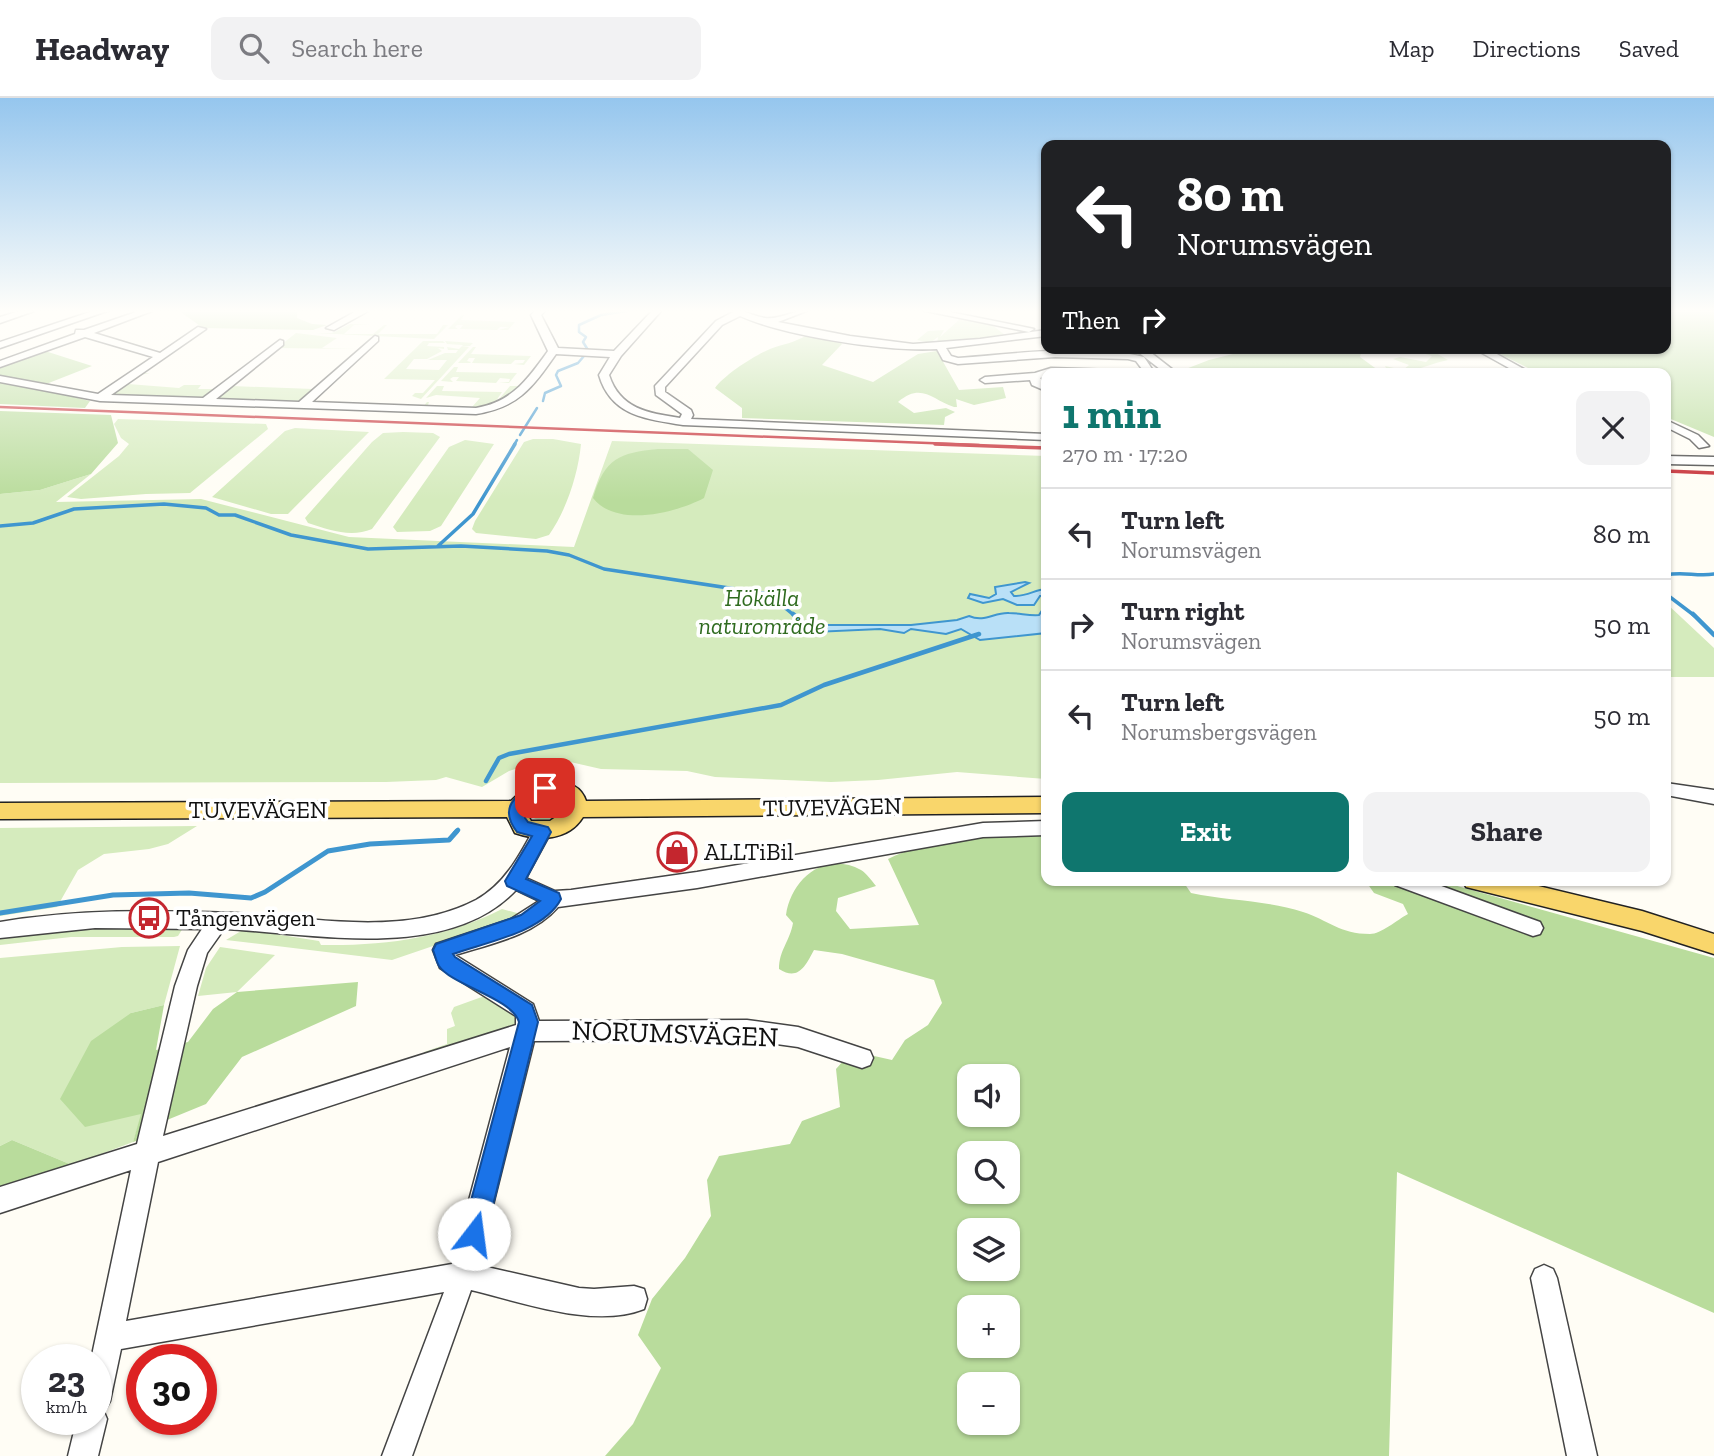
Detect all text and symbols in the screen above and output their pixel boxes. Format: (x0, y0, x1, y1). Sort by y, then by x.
search box (211, 17, 701, 80)
text: Headway (35, 29, 169, 68)
icon: search (235, 29, 273, 67)
text: Search here (291, 32, 423, 64)
text: Map (1389, 34, 1435, 63)
text: Directions (1473, 34, 1581, 63)
text: Saved (1619, 34, 1679, 63)
text: 80 m (1177, 165, 1284, 224)
icon: left (1062, 168, 1153, 259)
text: Norumsvägen (1177, 225, 1372, 263)
icon: right (1134, 301, 1172, 339)
text: Then (1062, 304, 1120, 336)
text: 1 min (1062, 388, 1161, 439)
button: close (1576, 391, 1650, 465)
text: 270 m · 17:20 (1062, 440, 1188, 468)
text: Turn left (1121, 504, 1224, 536)
icon: left (1062, 515, 1100, 553)
text: 80 m (1593, 518, 1650, 550)
text: Norumsvägen (1121, 536, 1261, 564)
park label: Hökälla naturområde (699, 583, 825, 640)
text: Turn right (1121, 595, 1244, 627)
icon: right (1062, 606, 1100, 644)
text: 50 m (1593, 609, 1650, 641)
text: Norumsvägen (1121, 627, 1261, 655)
text: Turn left (1121, 686, 1224, 718)
icon: left (1062, 697, 1100, 735)
text: 50 m (1593, 700, 1650, 732)
text: Norumsbergsvägen (1121, 718, 1317, 746)
pin (515, 758, 575, 818)
icon: arrive (526, 769, 564, 807)
street label: TUVEVÄGEN (762, 791, 902, 822)
button: Exit (1062, 792, 1349, 872)
button: Share (1363, 792, 1650, 872)
street label: TUVEVÄGEN (188, 795, 328, 824)
shop icon: ALLTiBil (656, 831, 698, 873)
place label: ALLTiBil (704, 837, 794, 866)
bus stop icon: Tångenvägen (128, 897, 170, 939)
place label: Tångenvägen (176, 903, 315, 932)
street label: NORUMSVÄGEN (571, 1013, 779, 1054)
map controls (957, 1064, 1020, 1435)
button: sound (957, 1064, 1020, 1127)
button: search (957, 1141, 1020, 1204)
position arrow (437, 1197, 511, 1271)
button: layers (957, 1218, 1020, 1281)
button: + (957, 1295, 1020, 1358)
speed limit sign: 30 (126, 1344, 217, 1435)
text: 23 (48, 1359, 85, 1401)
button: − (957, 1372, 1020, 1435)
text: km/h (46, 1396, 87, 1418)

